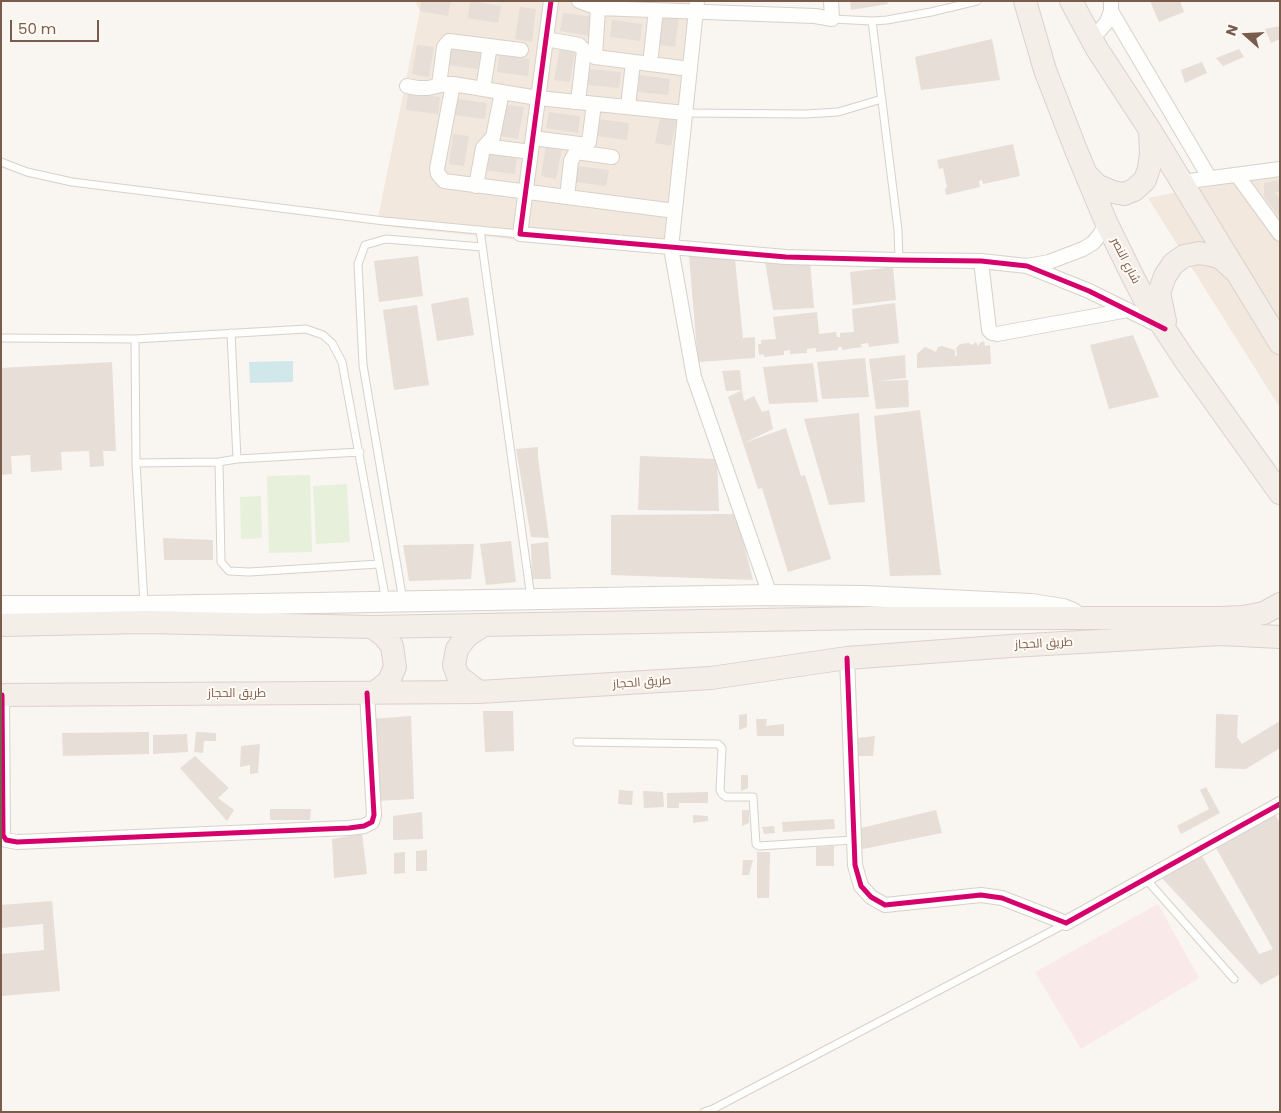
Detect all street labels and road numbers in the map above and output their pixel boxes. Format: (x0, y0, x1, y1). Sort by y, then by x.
street label: شارع النصر (1107, 235, 1143, 287)
street label: طريق الحجاز (1015, 635, 1073, 653)
street label: طريق الحجاز (612, 674, 672, 692)
street label: طريق الحجاز (208, 687, 266, 701)

